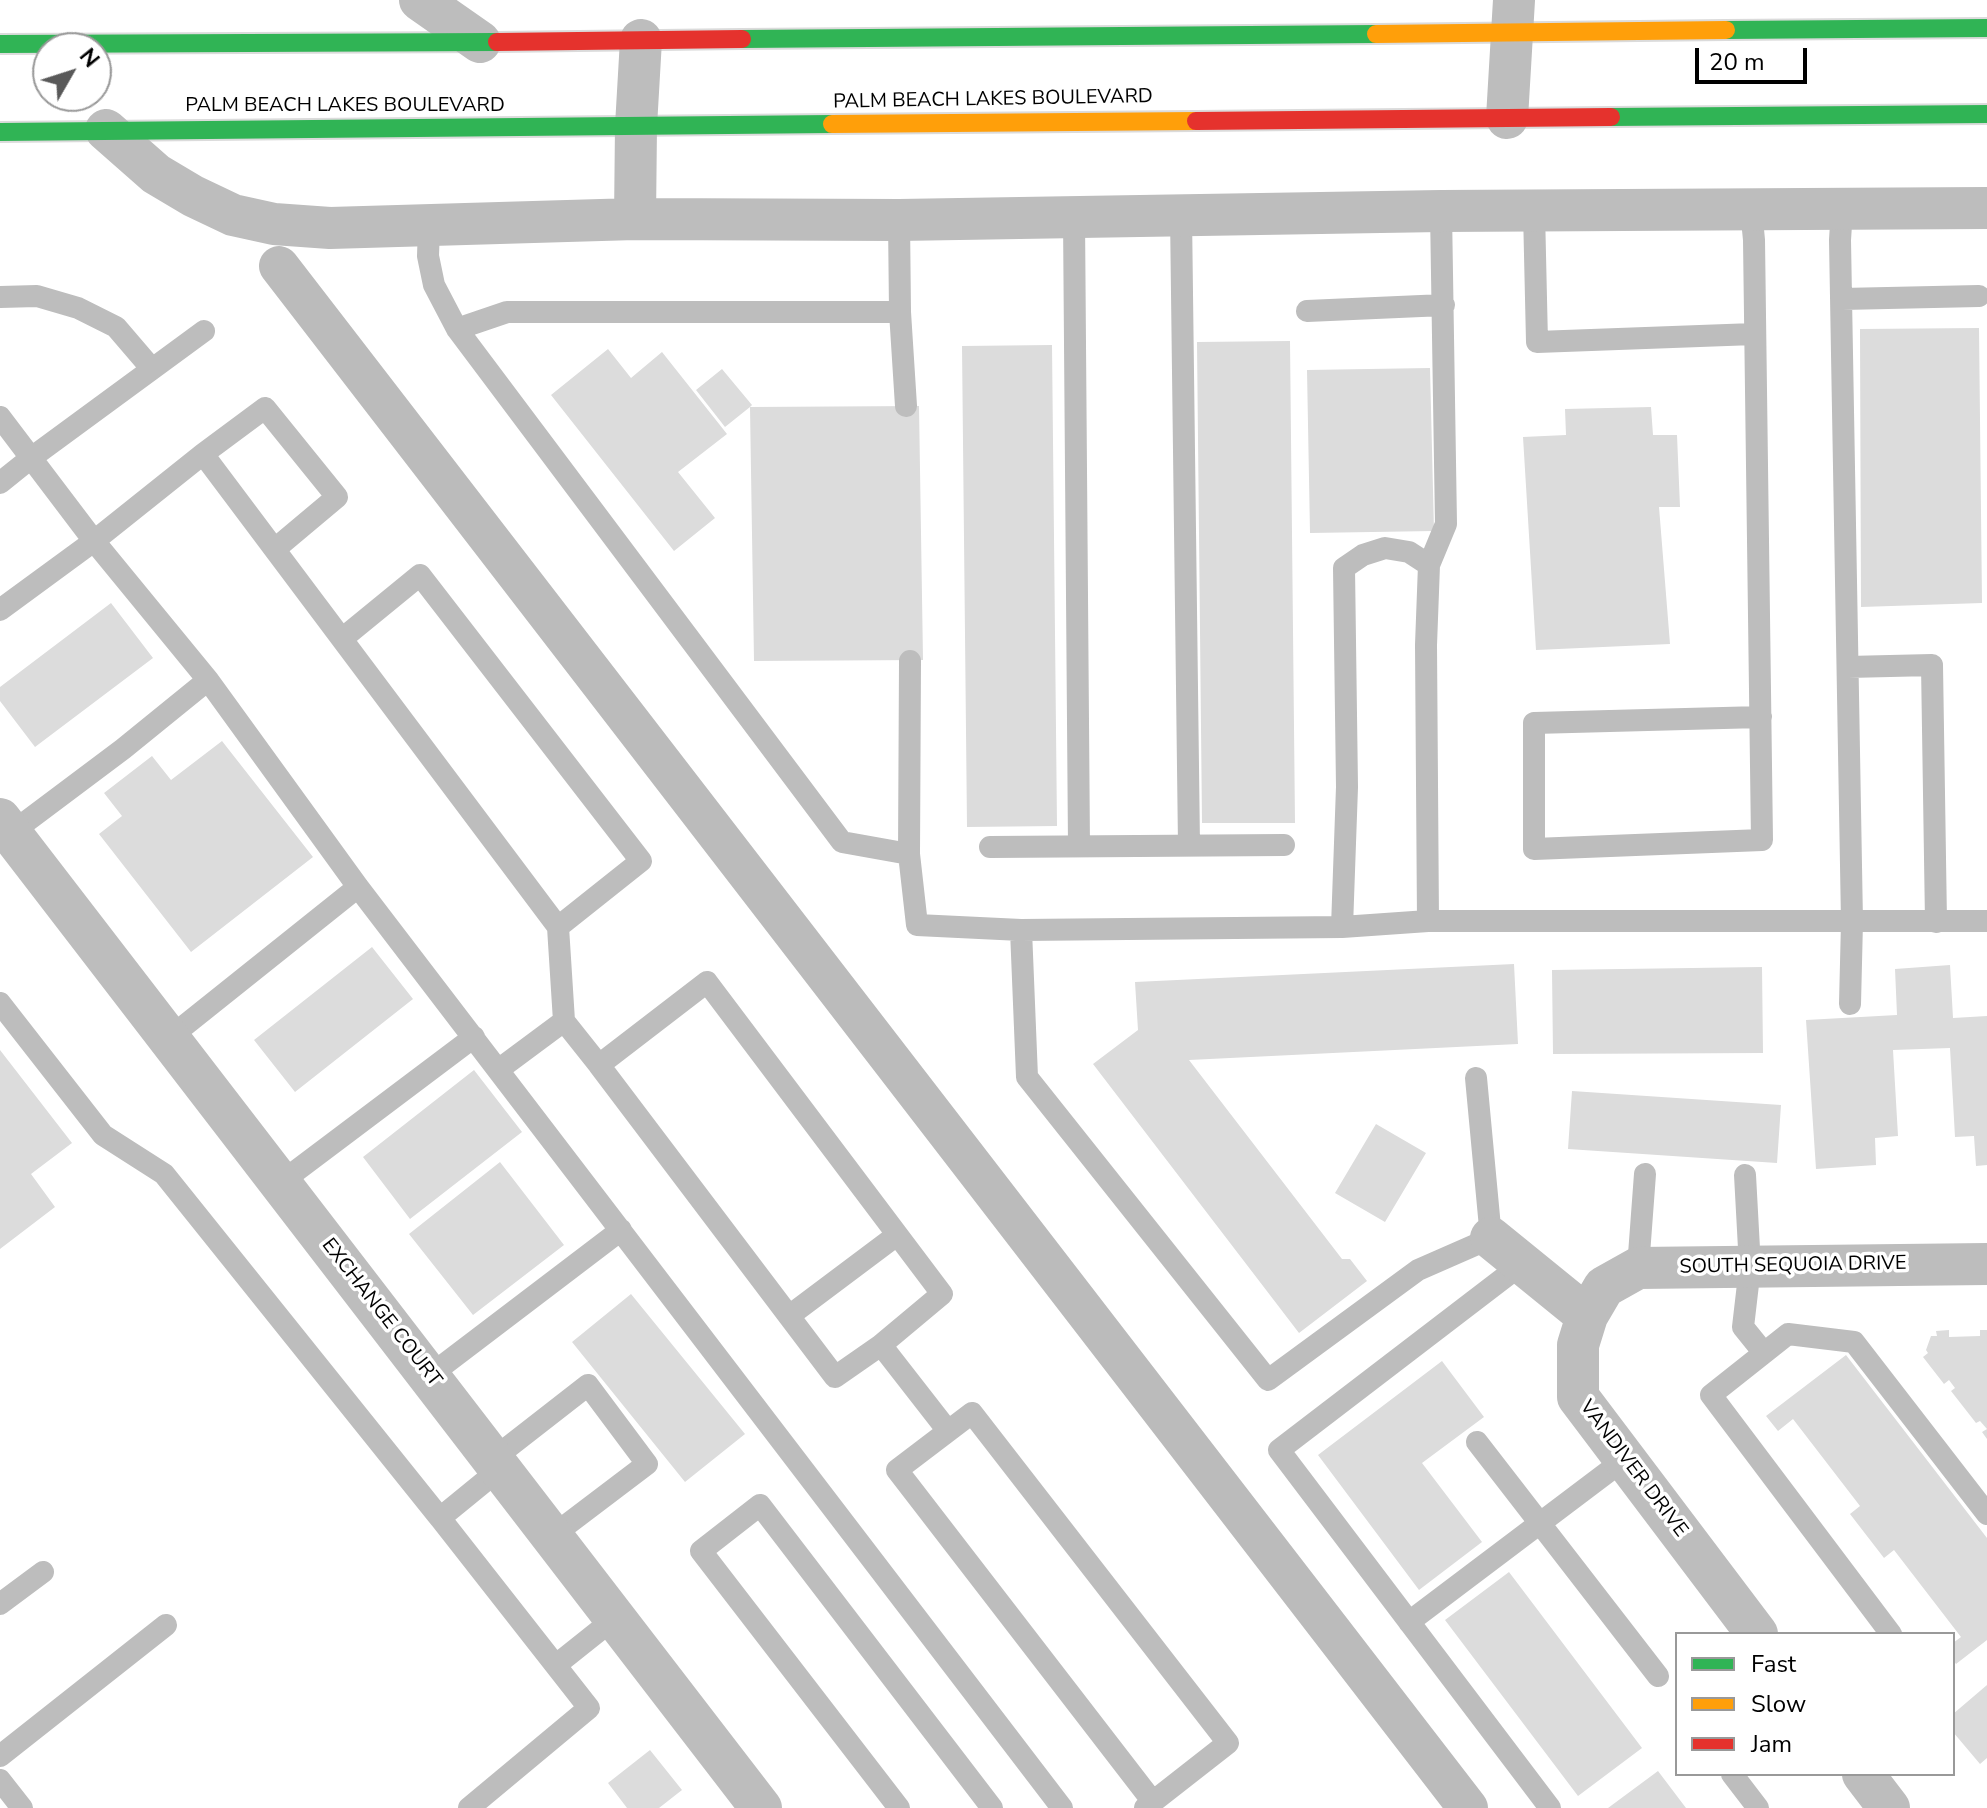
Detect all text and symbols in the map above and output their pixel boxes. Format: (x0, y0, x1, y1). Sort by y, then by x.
north arrow (32, 32, 112, 112)
scale bar (1699, 32, 1811, 82)
text: N (72, 42, 106, 74)
text: 20 m (1709, 46, 1765, 78)
street label: PALM BEACH LAKES BOULEVARD (833, 85, 1153, 115)
street label: PALM BEACH LAKES BOULEVARD (185, 94, 505, 118)
street label: EXCHANGE COURT (316, 1234, 446, 1392)
street label: SOUTH SEQUOIA DRIVE (1679, 1252, 1907, 1280)
street label: VANDIVER DRIVE (1574, 1396, 1692, 1542)
legend (1675, 1632, 1955, 1776)
text: Fast (1751, 1648, 1796, 1680)
text: Slow (1751, 1688, 1806, 1720)
text: Jam (1751, 1728, 1792, 1760)

